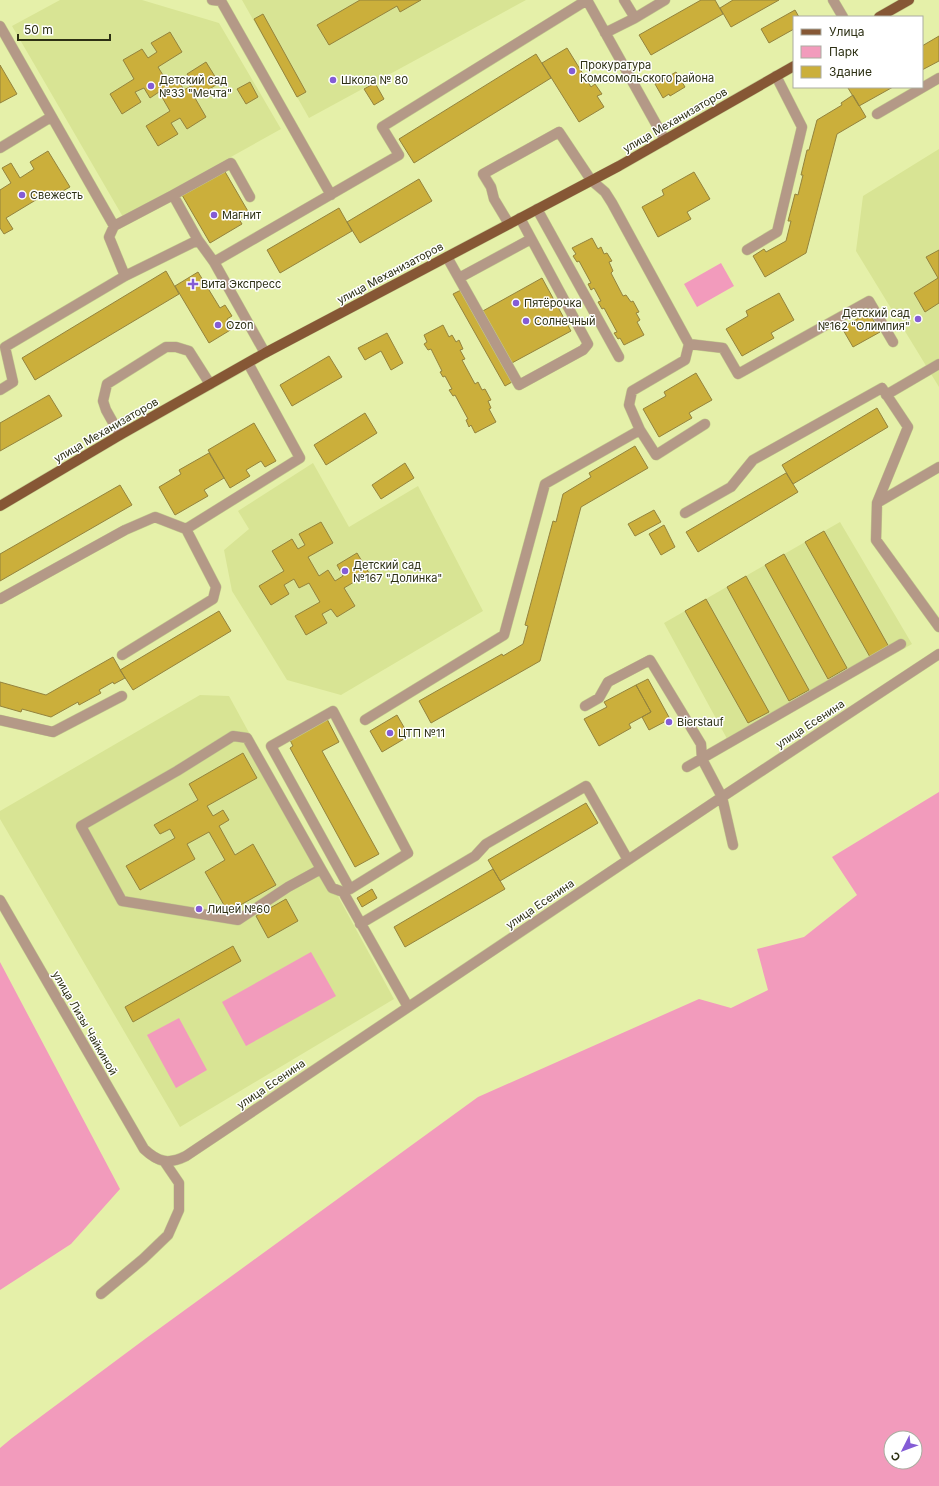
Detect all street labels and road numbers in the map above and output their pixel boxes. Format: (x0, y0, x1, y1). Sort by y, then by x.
street label: улица Механизаторов (620, 84, 730, 156)
street label: улица Механизаторов (334, 239, 446, 307)
street label: улица Механизаторов (51, 394, 161, 466)
street label: улица Есенина (773, 697, 847, 751)
street label: улица Есенина (503, 876, 577, 932)
street label: улица Лизы Чайкиной (49, 968, 121, 1078)
street label: улица Есенина (234, 1056, 308, 1112)

